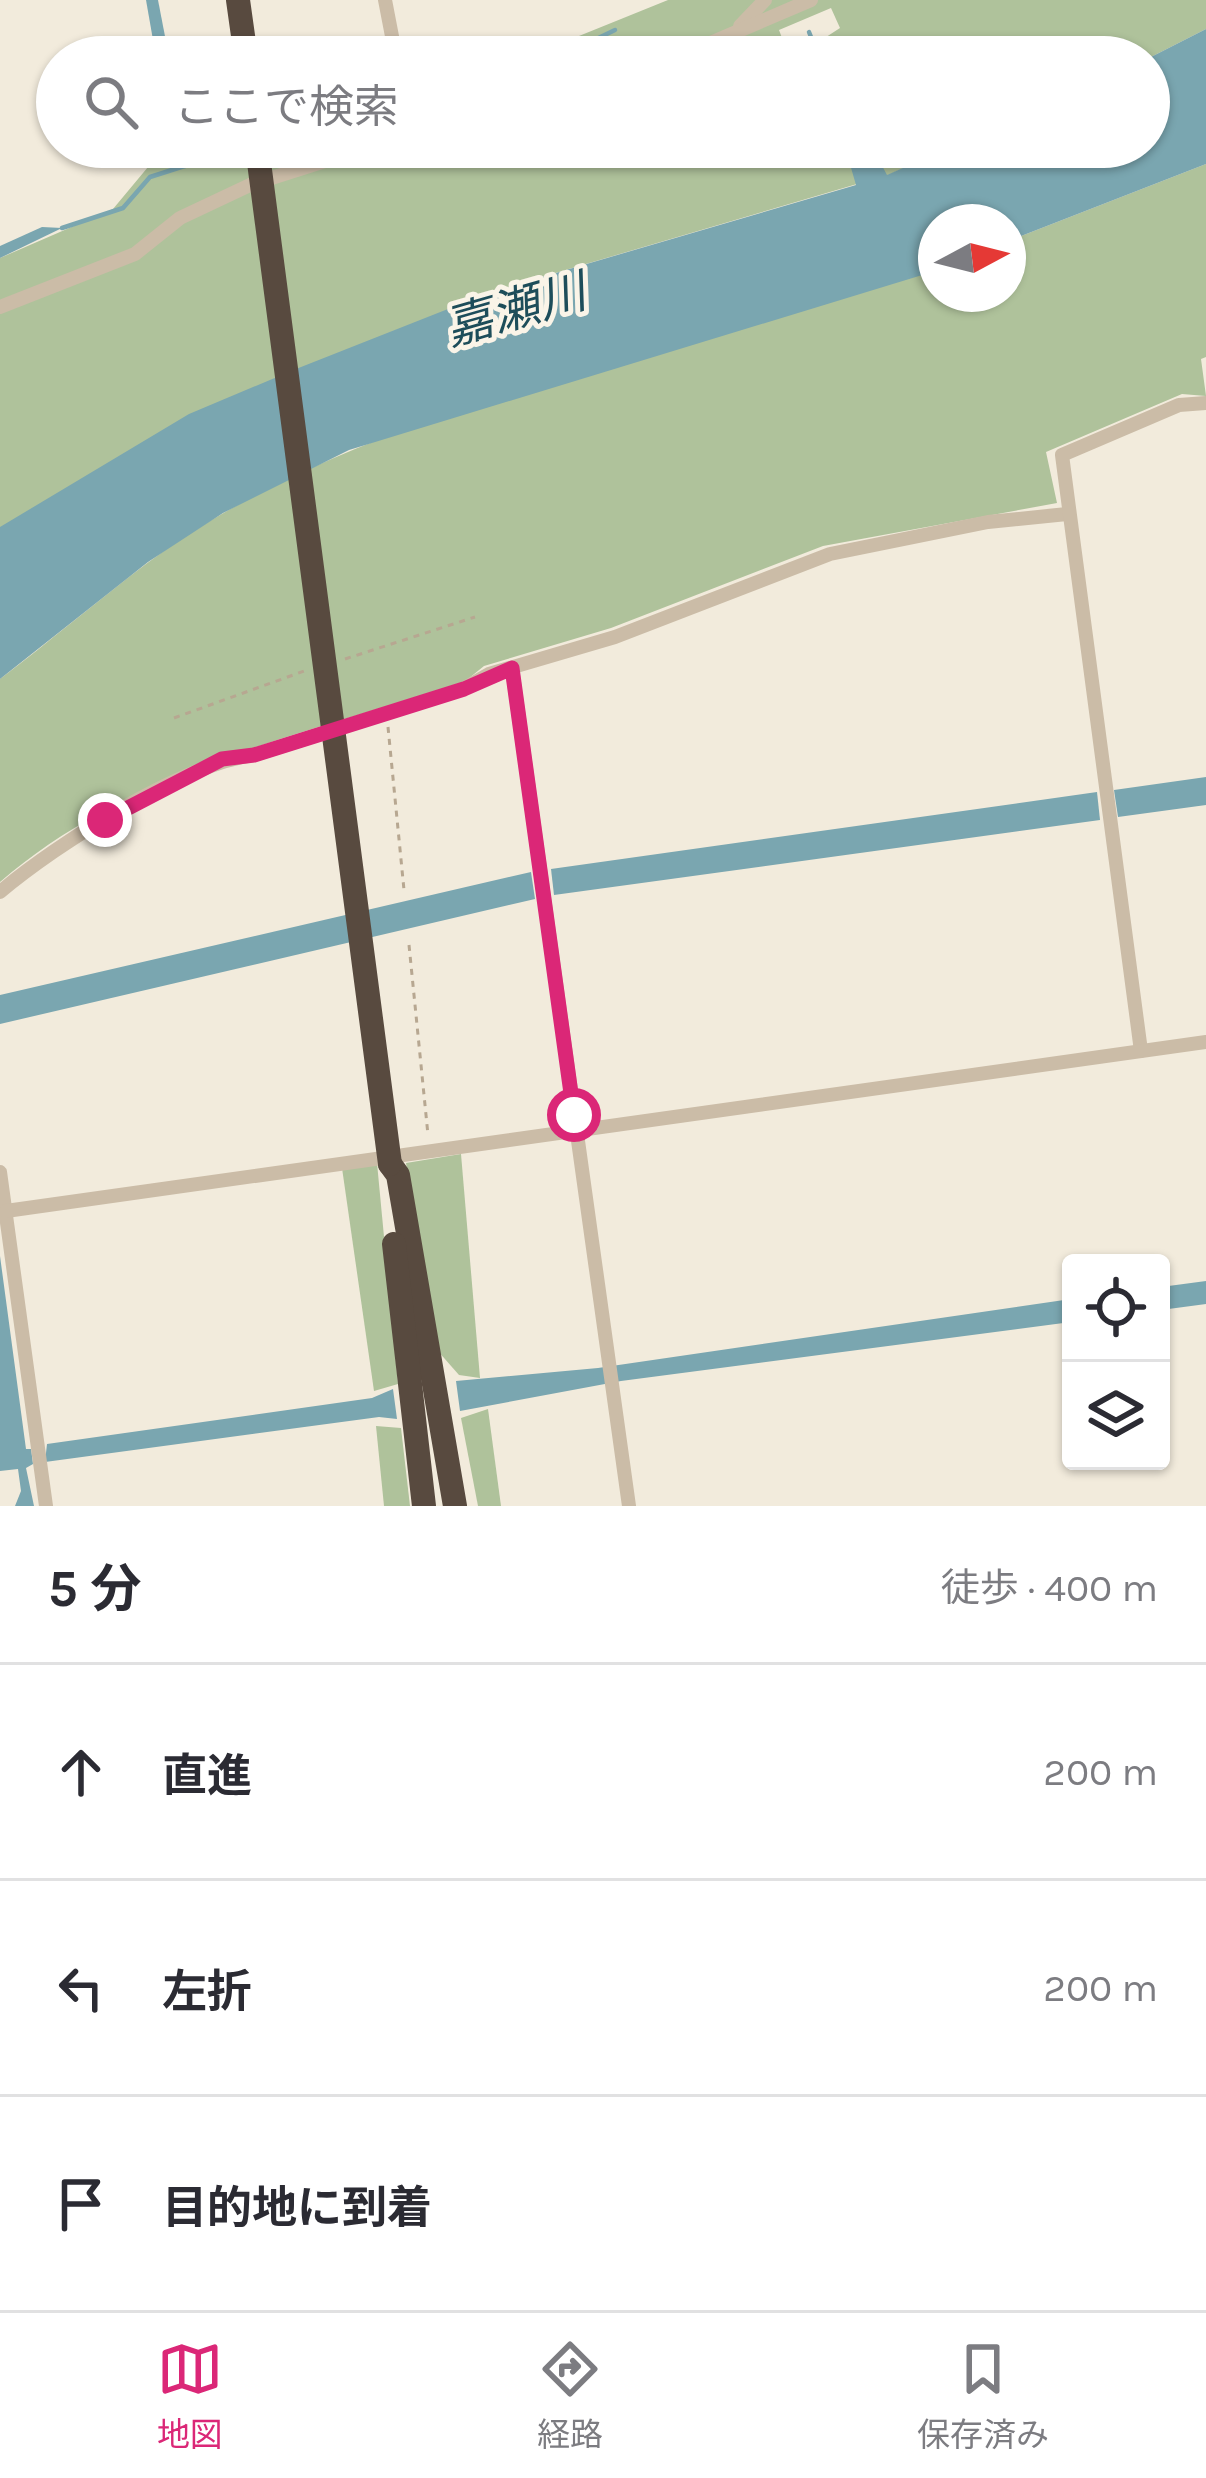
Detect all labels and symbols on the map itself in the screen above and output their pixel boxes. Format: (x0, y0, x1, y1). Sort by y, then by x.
north arrow (918, 204, 1026, 312)
water label: 嘉瀬川 (438, 262, 597, 357)
route end (78, 793, 132, 847)
route start (547, 1088, 601, 1142)

